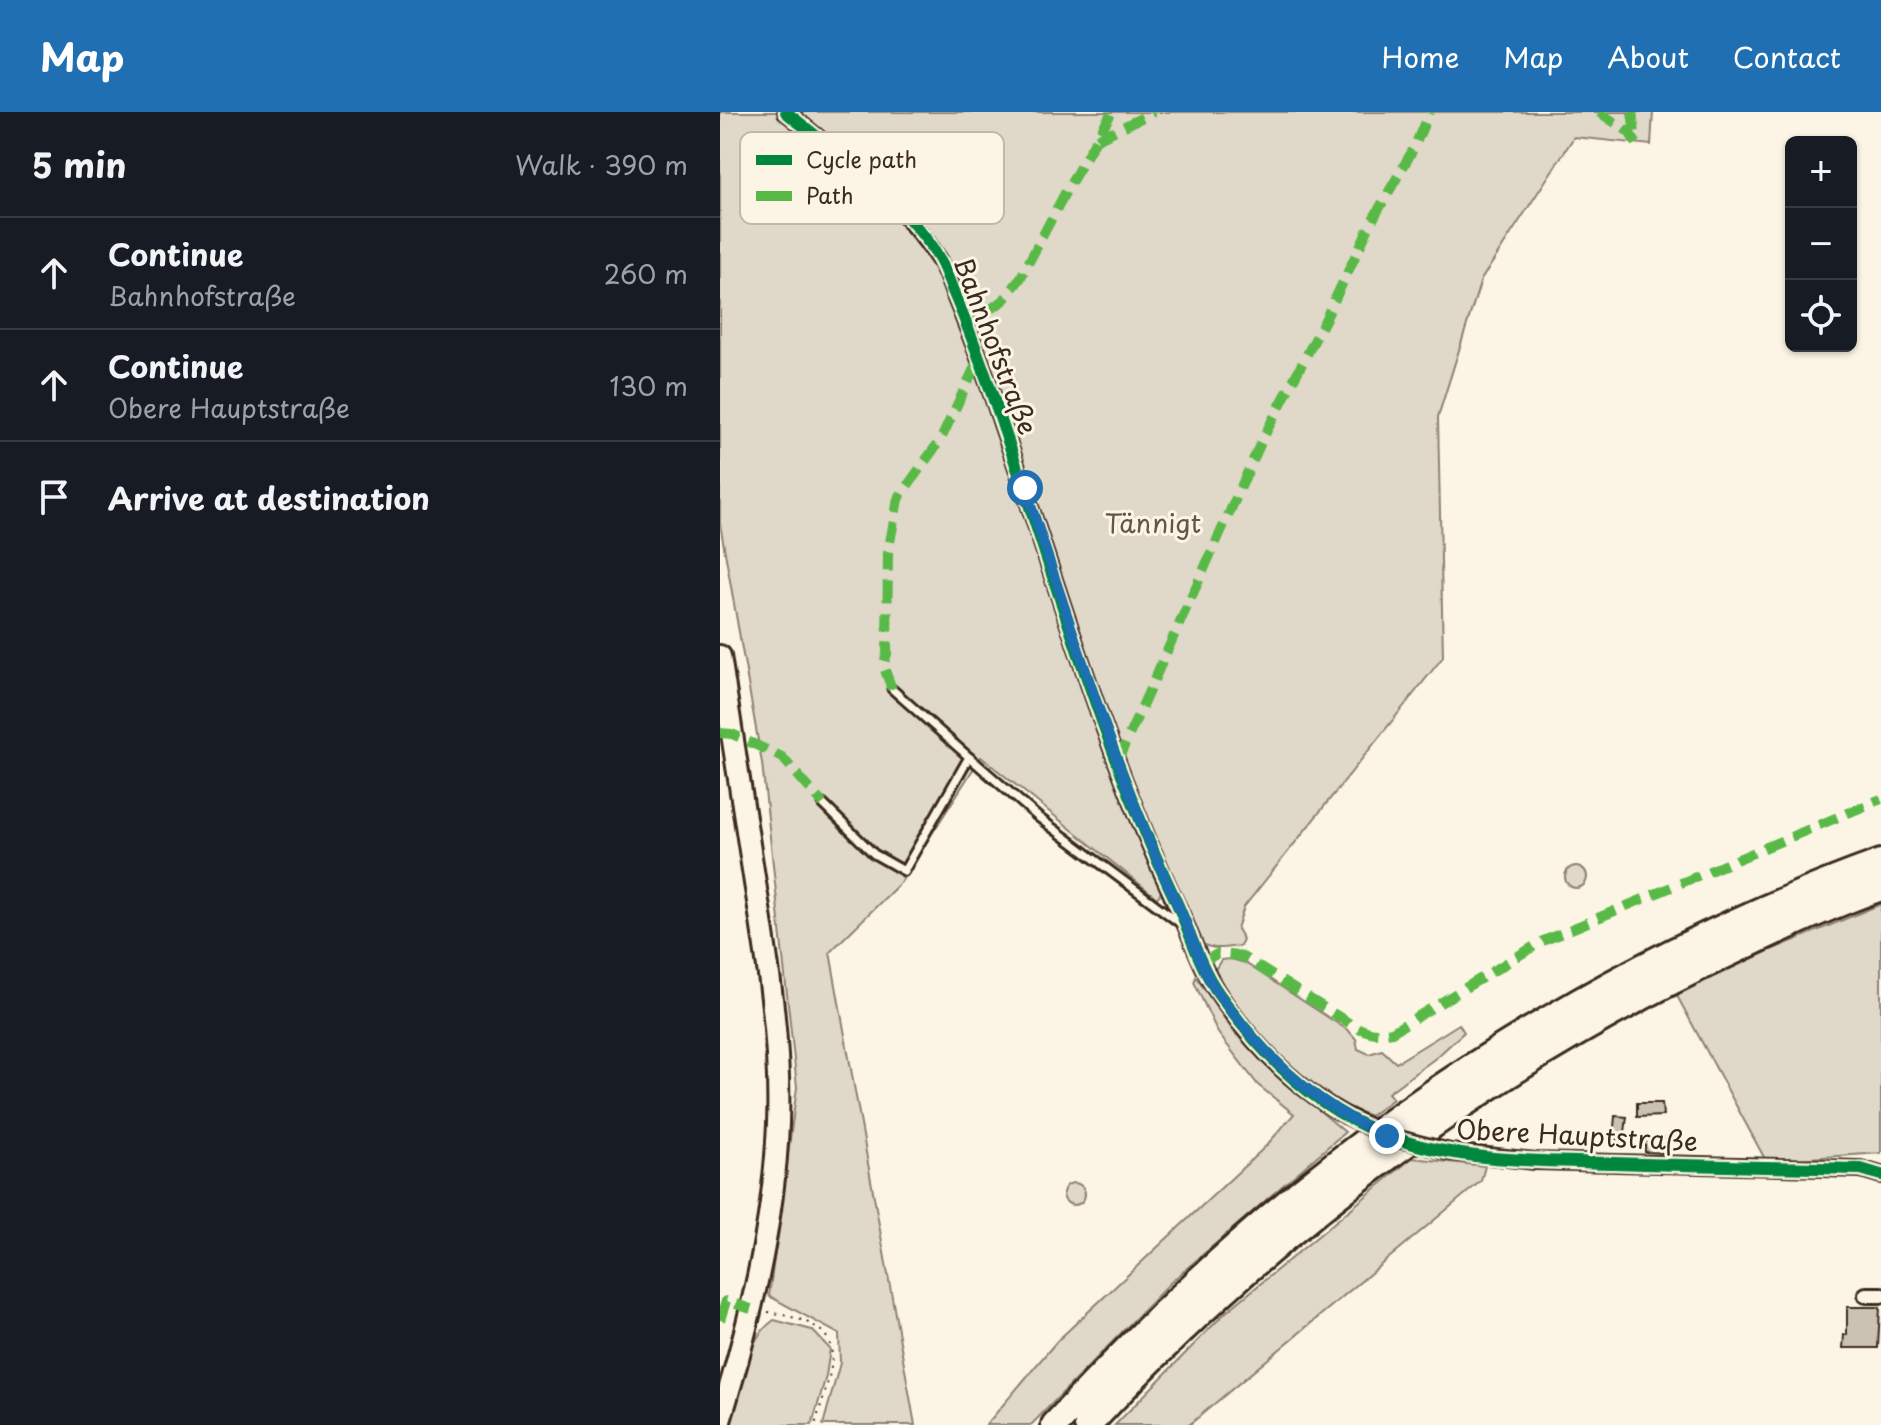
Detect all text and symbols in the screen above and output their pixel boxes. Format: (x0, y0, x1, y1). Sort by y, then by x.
text: Map (40, 28, 124, 85)
text: Home (1381, 35, 1459, 78)
text: Map (1503, 35, 1563, 78)
text: About (1607, 35, 1689, 78)
text: Contact (1733, 35, 1841, 78)
legend (740, 132, 1004, 224)
map controls (1785, 136, 1857, 352)
button: + (1785, 136, 1857, 208)
text: 5 min (32, 138, 126, 190)
text: Cycle path (806, 142, 917, 175)
text: Walk · 390 m (515, 145, 688, 184)
text: Path (806, 178, 854, 211)
button: − (1785, 208, 1857, 280)
text: Continue (108, 231, 243, 276)
icon: ahead (32, 251, 76, 295)
street label: Bahnhofstraße (945, 251, 1048, 440)
text: 260 m (604, 254, 688, 293)
text: Bahnhofstraße (108, 276, 296, 315)
button: locate (1785, 280, 1857, 352)
text: Continue (108, 343, 243, 388)
icon: ahead (32, 363, 76, 407)
text: 130 m (609, 366, 688, 405)
text: Obere Hauptstraße (108, 388, 350, 427)
route start (1007, 470, 1043, 506)
icon: arrive (32, 475, 76, 519)
text: Arrive at destination (108, 475, 430, 520)
park label: Tännigt (1105, 503, 1201, 542)
street label: Obere Hauptstraße (1455, 1109, 1699, 1160)
route end (1369, 1118, 1405, 1154)

